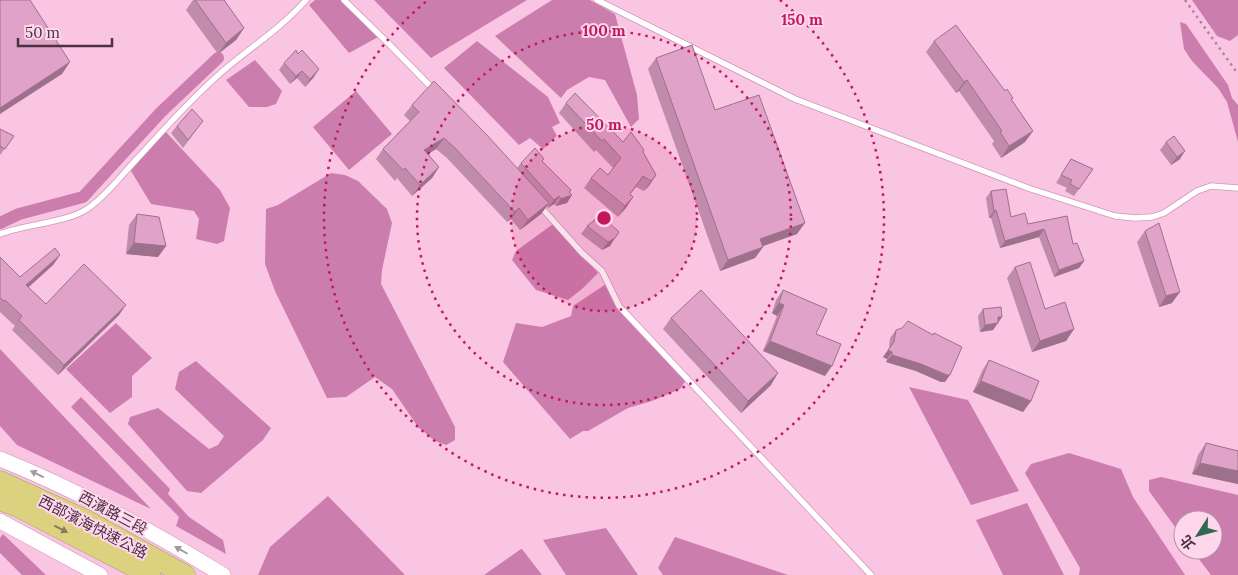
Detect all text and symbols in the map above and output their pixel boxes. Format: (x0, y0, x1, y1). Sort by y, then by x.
text: 150 m (781, 10, 823, 29)
scale bar (18, 15, 111, 47)
text: 100 m (583, 21, 626, 40)
text: 50 m (25, 23, 60, 42)
text: 50 m (586, 115, 622, 134)
centre of rings (595, 209, 613, 227)
one-way arrow (30, 470, 44, 478)
street label: 西濱路三段 (76, 487, 151, 539)
street label: 西部濱海快速公路 (35, 491, 151, 562)
north arrow (1173, 510, 1223, 560)
one-way arrow (54, 525, 69, 533)
text: 北 (1176, 532, 1199, 554)
one-way arrow (174, 546, 187, 555)

